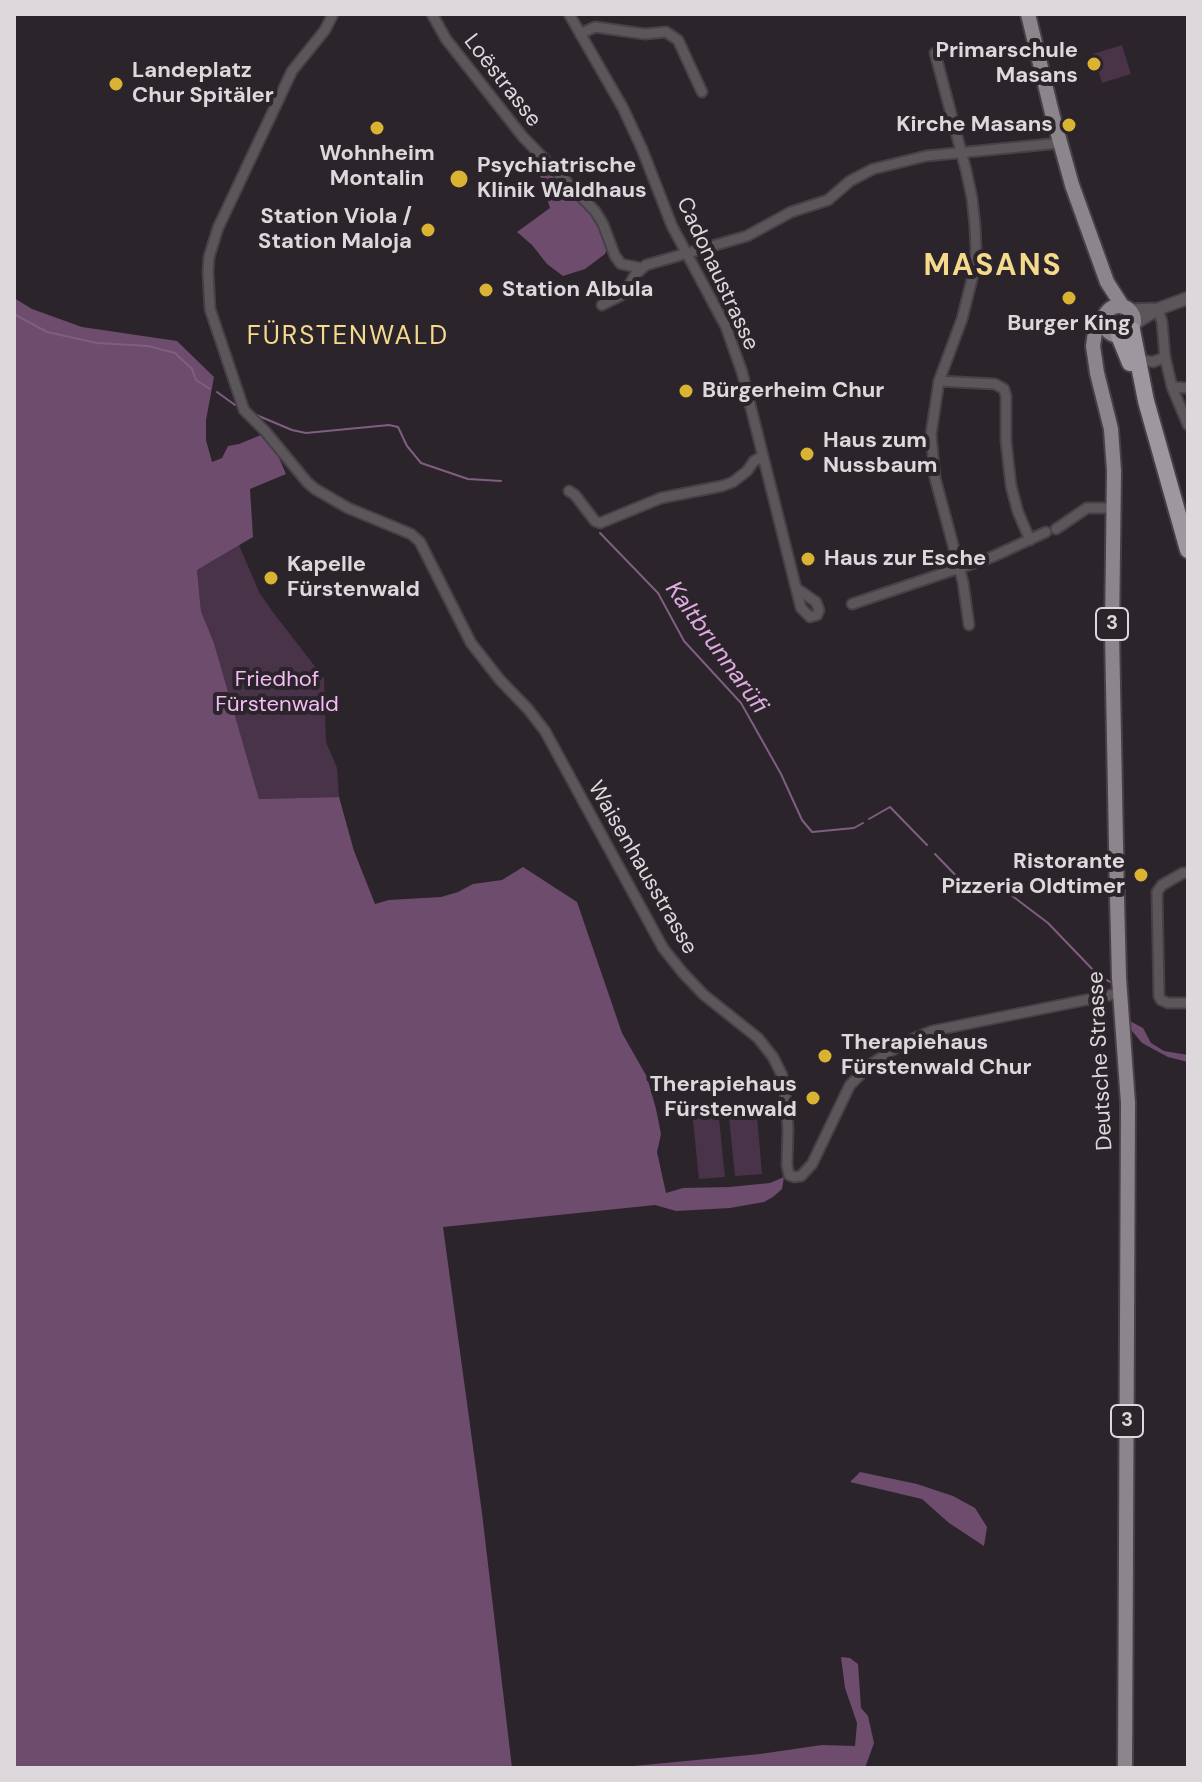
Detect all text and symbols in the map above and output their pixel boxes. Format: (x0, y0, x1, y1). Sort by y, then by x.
street label: Loëstrasse (458, 29, 546, 133)
place label: Primarschule Masans (936, 38, 1078, 90)
marker: Primarschule Masans (1085, 55, 1103, 73)
place label: Landeplatz Chur Spitäler (132, 58, 274, 110)
marker: Landeplatz Chur Spitäler (107, 75, 125, 93)
place label: Kirche Masans (896, 112, 1053, 138)
marker: Kirche Masans (1060, 116, 1078, 134)
marker: Wohnheim Montalin (368, 119, 386, 137)
place label: Wohnheim Montalin (319, 141, 435, 192)
place label: Psychiatrische Klinik Waldhaus (477, 153, 647, 204)
marker: Psychiatrische Klinik Waldhaus (448, 168, 470, 190)
street label: Cadonaustrasse (670, 193, 764, 355)
place label: Station Viola / Station Maloja (258, 204, 412, 256)
marker: Station Viola / Station Maloja (419, 221, 437, 239)
district label: MASANS (923, 249, 1063, 285)
place label: Station Albula (502, 277, 653, 303)
marker: Station Albula (477, 281, 495, 299)
marker: Burger King (1060, 289, 1078, 307)
place label: Burger King (1007, 311, 1131, 337)
district label: FÜRSTENWALD (247, 321, 449, 353)
place label: Bürgerheim Chur (702, 378, 884, 404)
marker: Bürgerheim Chur (677, 382, 695, 400)
place label: Haus zum Nussbaum (823, 428, 938, 480)
marker: Haus zum Nussbaum (798, 445, 816, 463)
place label: Haus zur Esche (824, 546, 986, 572)
marker: Haus zur Esche (799, 550, 817, 568)
place label: Kapelle Fürstenwald (287, 552, 420, 604)
marker: Kapelle Fürstenwald (262, 569, 280, 587)
water label: Kaltbrunnarüfi (658, 576, 774, 720)
road number: 3 (1096, 608, 1128, 640)
park label: Friedhof Fürstenwald (215, 667, 339, 718)
street label: Waisenhausstrasse (582, 777, 702, 959)
place label: Ristorante Pizzeria Oldtimer (942, 849, 1125, 900)
marker: Ristorante Pizzeria Oldtimer (1132, 866, 1150, 884)
street label: Deutsche Strasse (1083, 971, 1119, 1151)
place label: Therapiehaus Fürstenwald Chur (841, 1030, 1031, 1082)
marker: Therapiehaus Fürstenwald Chur (816, 1047, 834, 1065)
place label: Therapiehaus Fürstenwald (650, 1072, 797, 1124)
marker: Therapiehaus Fürstenwald (804, 1089, 822, 1107)
road number: 3 (1111, 1405, 1143, 1437)

